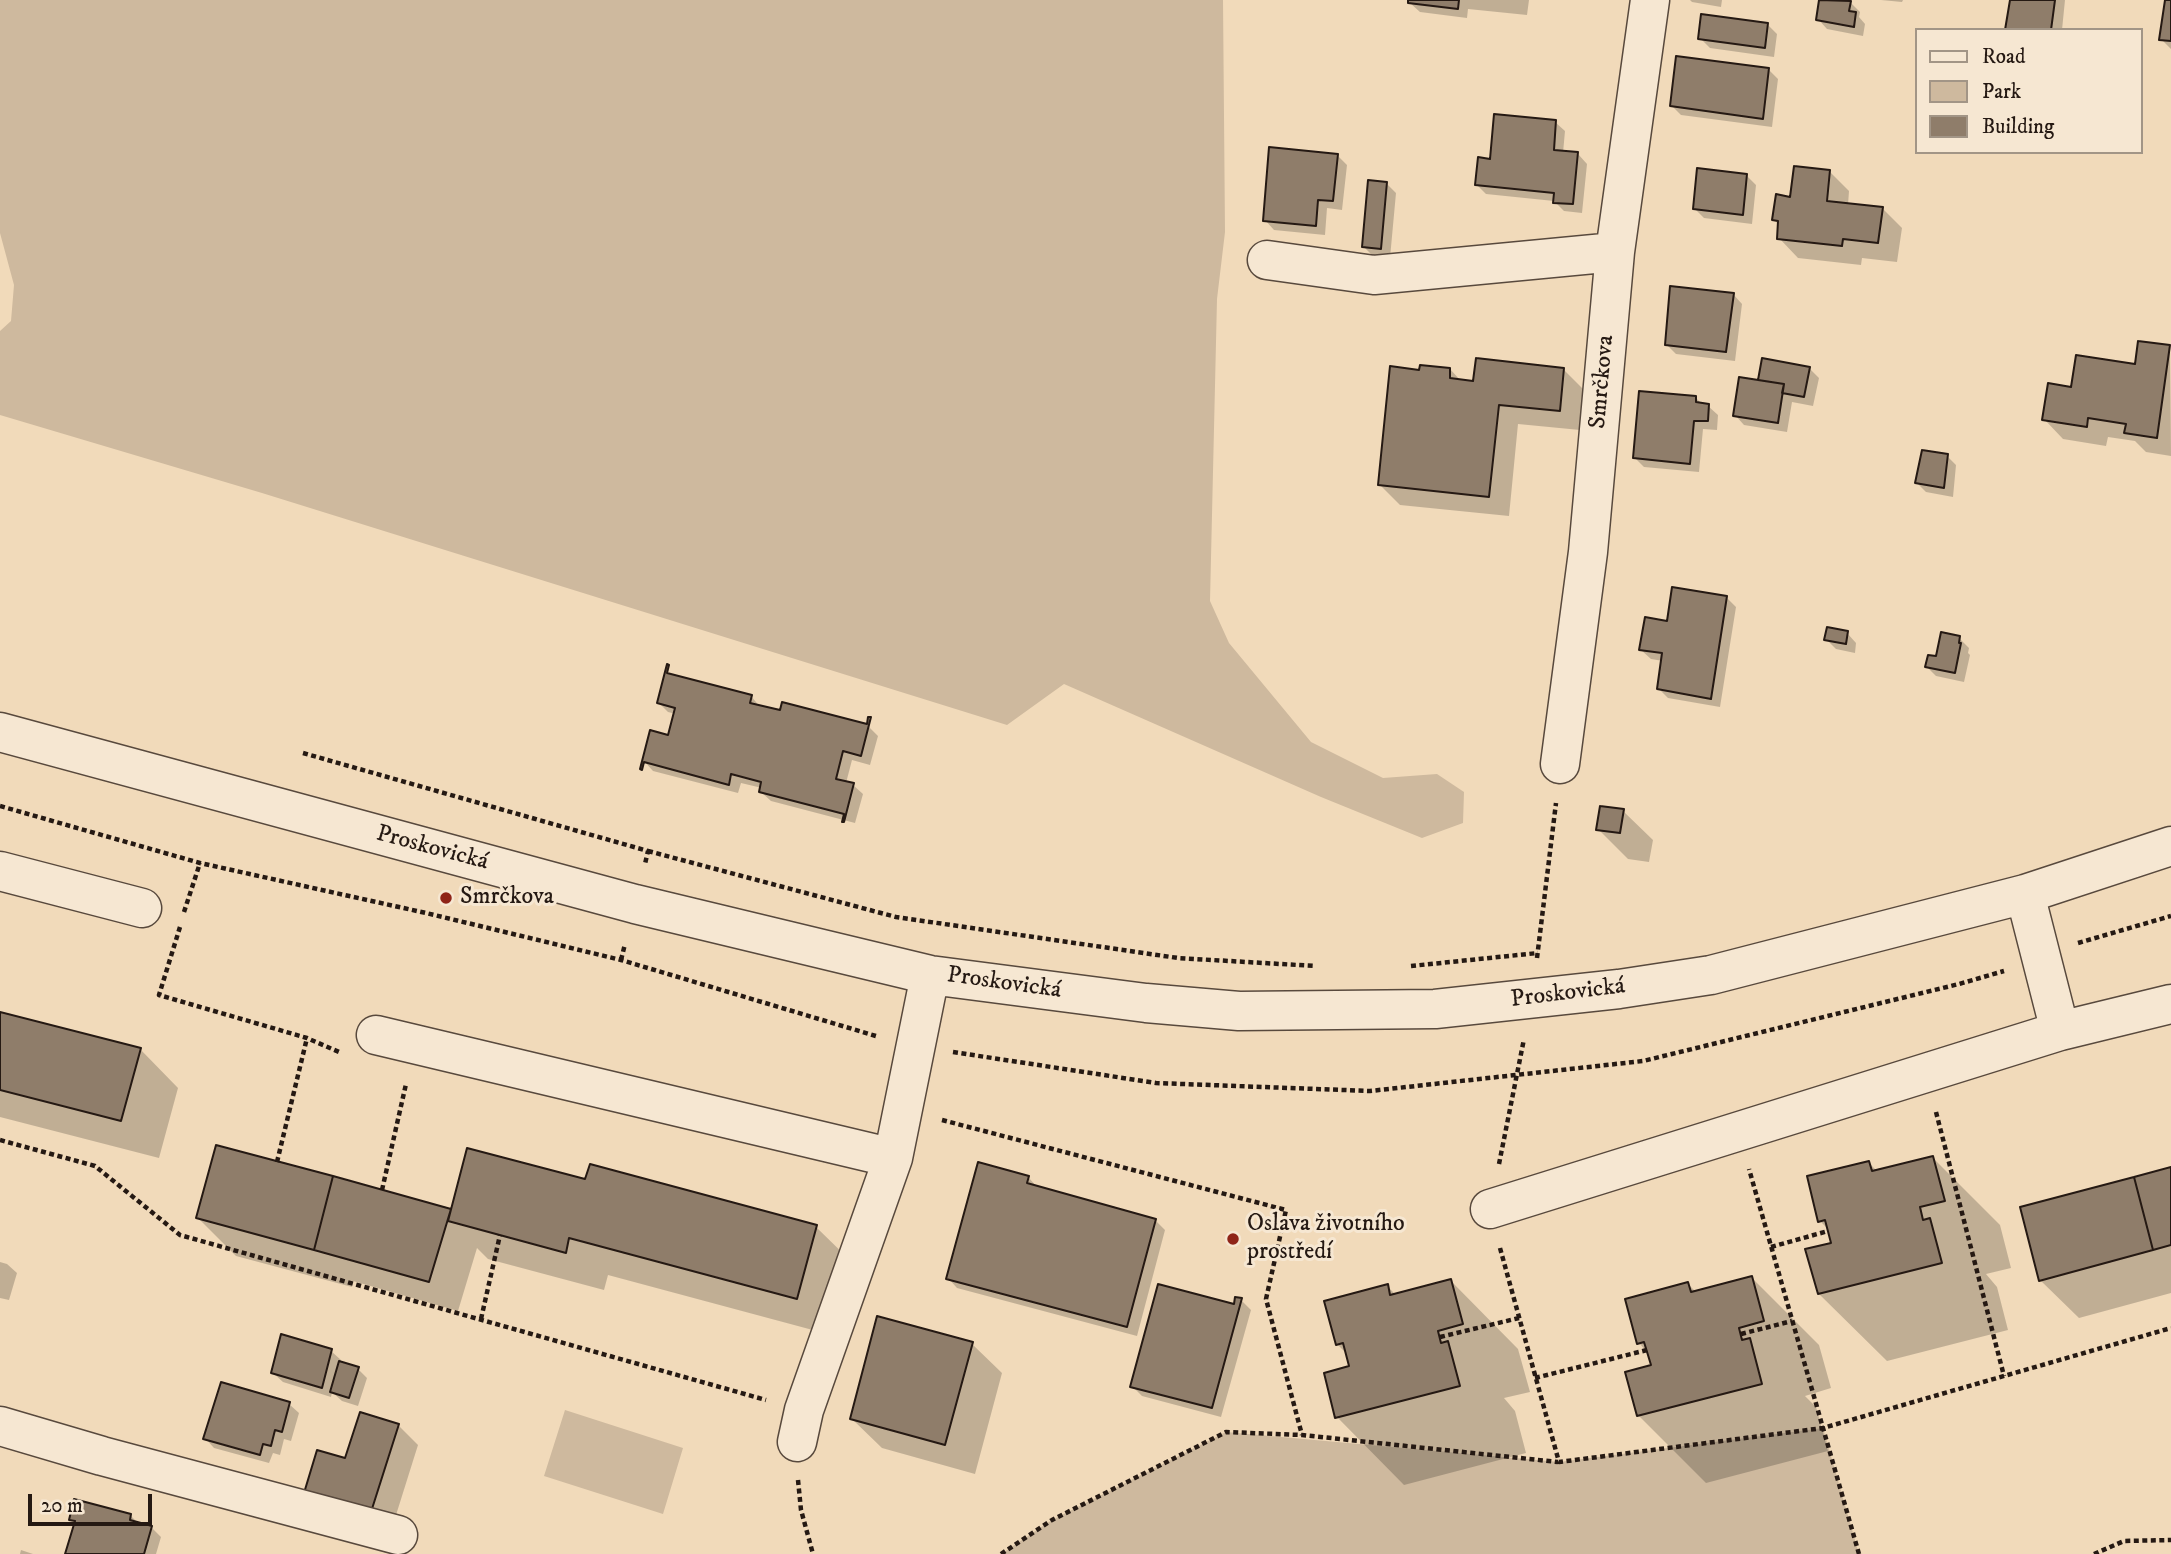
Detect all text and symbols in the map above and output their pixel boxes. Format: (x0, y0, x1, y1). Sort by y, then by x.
legend (1916, 28, 2143, 154)
text: Road (1982, 44, 2026, 70)
text: Park (1982, 79, 2021, 105)
text: Building (1982, 114, 2054, 140)
street label: Smrčkova (1585, 334, 1621, 430)
street label: Proskovická (373, 820, 491, 878)
place label: Smrčkova (460, 884, 554, 912)
marker: Smrčkova (438, 890, 454, 906)
street label: Proskovická (945, 962, 1063, 1006)
street label: Proskovická (1509, 973, 1627, 1015)
place label: Oslava životního prostředí (1247, 1211, 1405, 1267)
marker: Oslava životního prostředí (1225, 1231, 1241, 1247)
scale bar (32, 1480, 156, 1524)
text: 20 m (41, 1493, 83, 1519)

